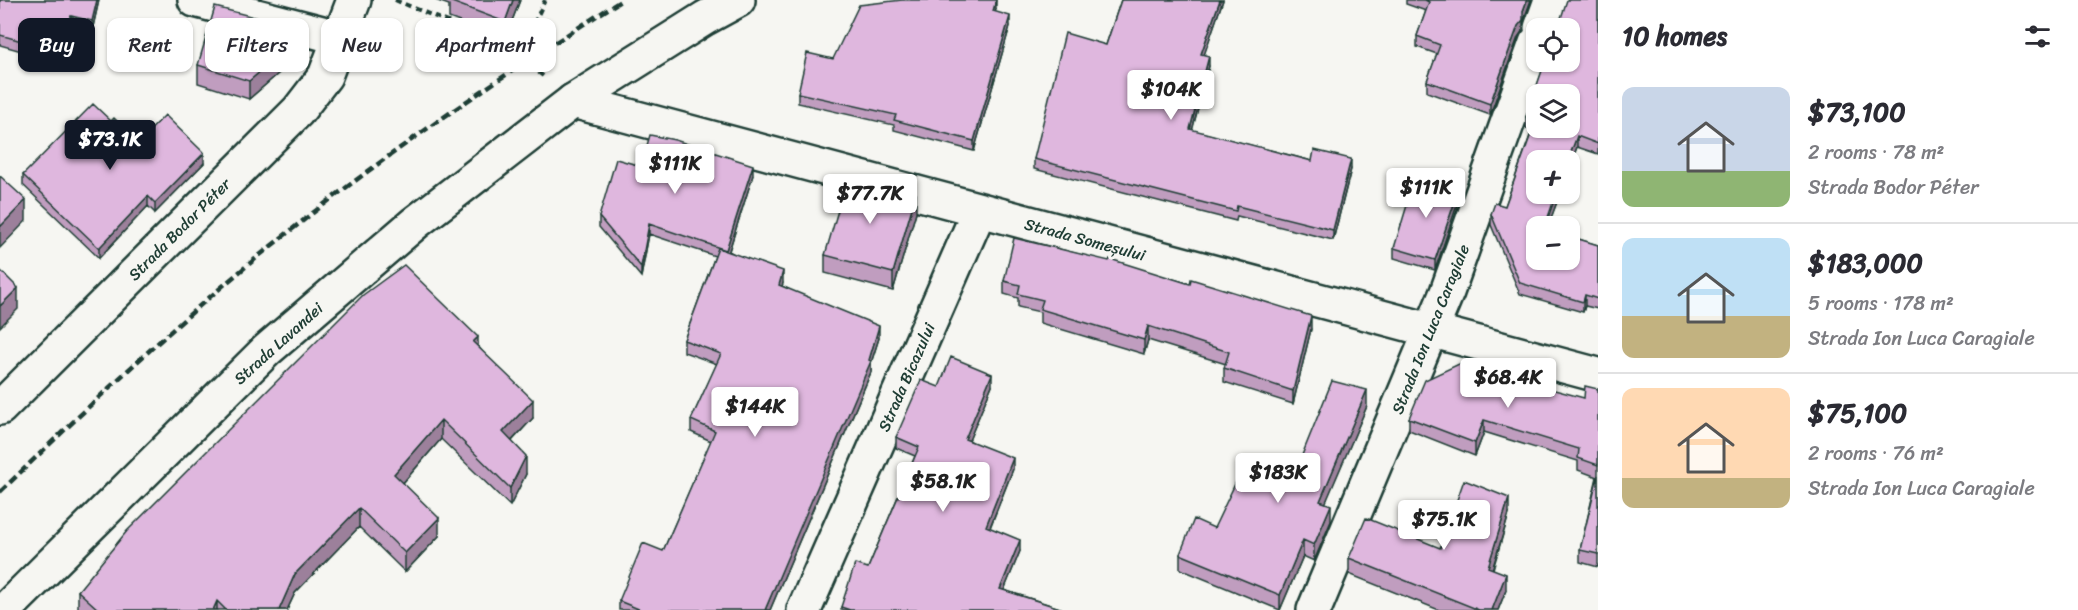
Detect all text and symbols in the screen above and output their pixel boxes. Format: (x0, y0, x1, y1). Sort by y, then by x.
text: 10 homes (1622, 13, 1727, 59)
chip: Buy (18, 18, 95, 72)
chip: Rent (107, 18, 193, 72)
chip: Filters (205, 18, 309, 72)
chip: New (321, 18, 403, 72)
chip: Apartment (415, 18, 556, 72)
map controls (1526, 18, 1580, 270)
button: locate (1526, 18, 1580, 72)
icon: filters (2021, 20, 2054, 53)
pin: $104K (1129, 70, 1213, 121)
text: $104K (1141, 72, 1201, 107)
button: layers (1526, 84, 1580, 138)
text: $73,100 (1808, 89, 1906, 135)
icon: home (1670, 111, 1742, 183)
pin: $73.1K (61, 120, 159, 171)
text: $73.1K (79, 122, 141, 157)
text: 2 rooms · 78 m² (1808, 135, 1944, 170)
pin: $111K (633, 144, 717, 195)
text: $111K (649, 146, 701, 181)
button: + (1526, 150, 1580, 204)
pin: $111K (1384, 168, 1468, 219)
street label: Strada Bodor Péter (121, 170, 239, 288)
text: $111K (1400, 170, 1452, 205)
text: Strada Bodor Péter (1808, 170, 1979, 205)
pin: $77.7K (821, 174, 919, 225)
text: $77.7K (837, 176, 903, 211)
street label: Strada Someșului (1021, 209, 1149, 270)
button: − (1526, 216, 1580, 270)
street label: Strada Ion Luca Caragiale (1383, 240, 1478, 419)
text: $183,000 (1808, 240, 1923, 286)
icon: home (1670, 262, 1742, 334)
text: 5 rooms · 178 m² (1808, 286, 1954, 321)
street label: Strada Lavandei (227, 294, 330, 392)
street label: Strada Bicazului (870, 318, 944, 436)
text: Strada Ion Luca Caragiale (1808, 321, 2035, 356)
pin: $68.4K (1459, 358, 1557, 409)
text: $68.4K (1474, 360, 1542, 395)
pin: $144K (713, 387, 797, 438)
text: $144K (725, 389, 785, 424)
text: $75,100 (1808, 390, 1907, 436)
icon: home (1670, 412, 1742, 484)
text: 2 rooms · 76 m² (1808, 436, 1944, 471)
pin: $183K (1236, 453, 1320, 504)
text: $183K (1249, 455, 1307, 490)
pin: $58.1K (894, 462, 992, 513)
text: $58.1K (911, 464, 975, 499)
text: Strada Ion Luca Caragiale (1808, 471, 2035, 506)
pin: $75.1K (1395, 500, 1493, 551)
text: $75.1K (1412, 502, 1476, 537)

